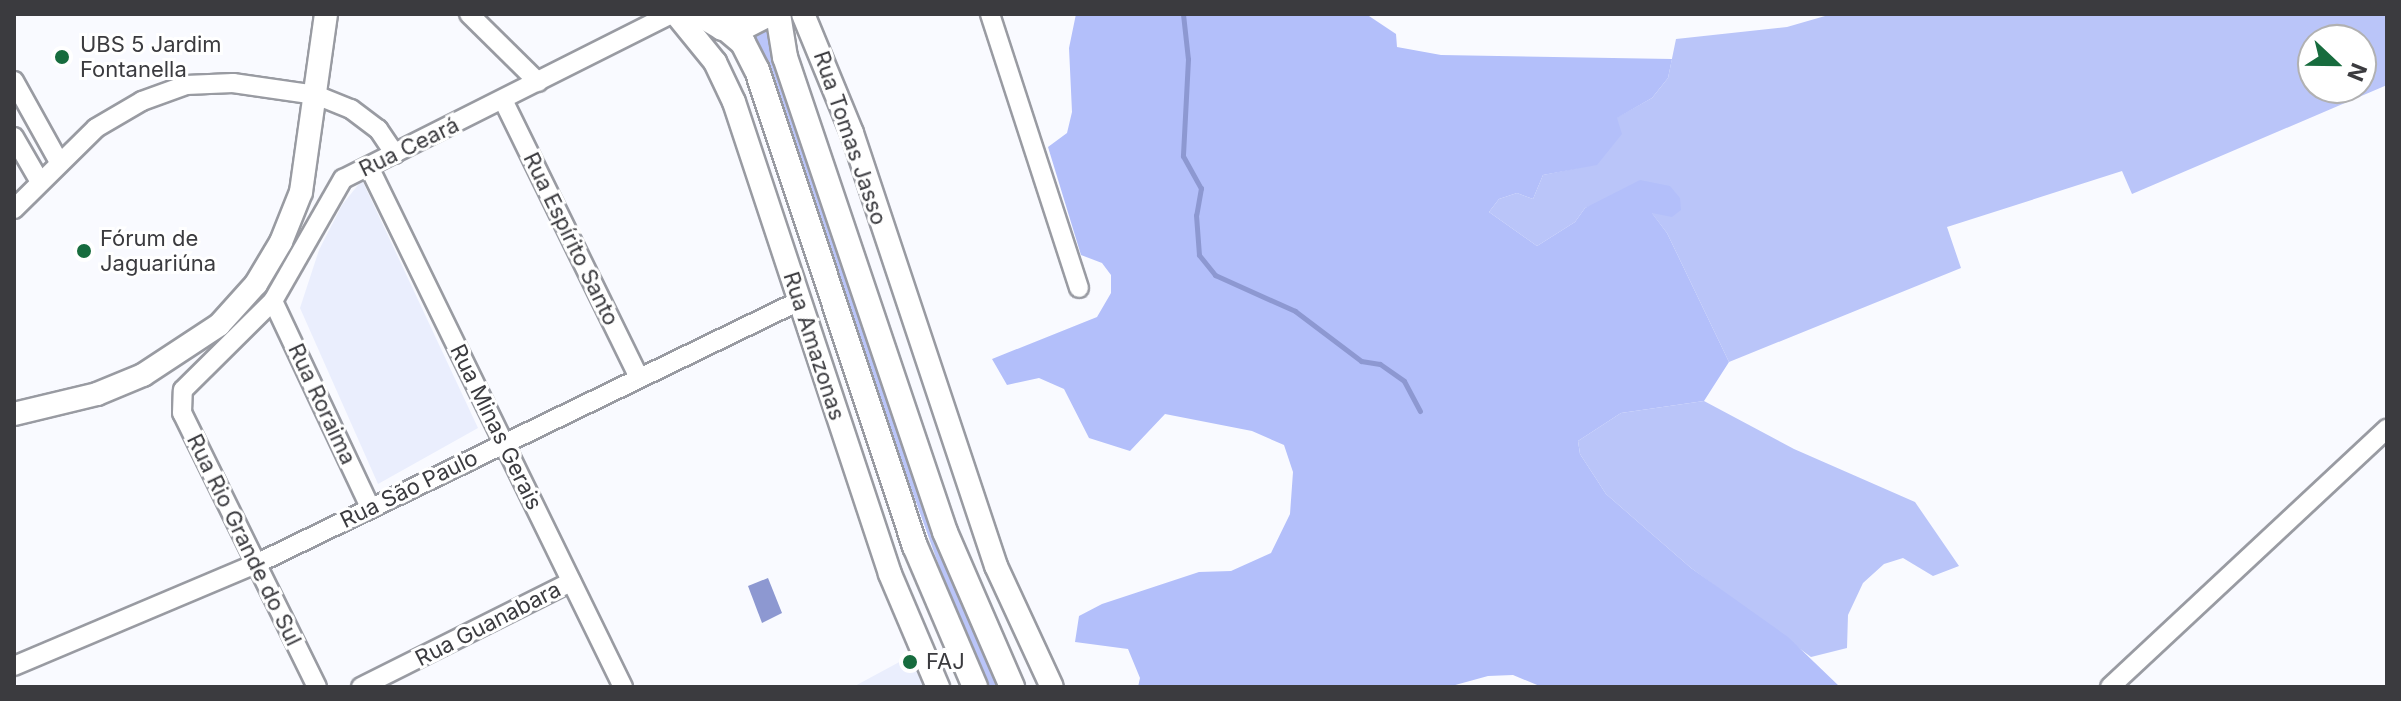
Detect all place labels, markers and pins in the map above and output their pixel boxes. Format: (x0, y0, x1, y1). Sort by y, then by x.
place label: UBS 5 Jardim Fontanella (80, 31, 222, 82)
marker: UBS 5 Jardim Fontanella (51, 46, 73, 68)
place label: Fórum de Jaguariúna (100, 225, 216, 276)
marker: Fórum de Jaguariúna (75, 242, 93, 260)
place label: FAJ (926, 649, 965, 675)
marker: FAJ (901, 653, 919, 671)

